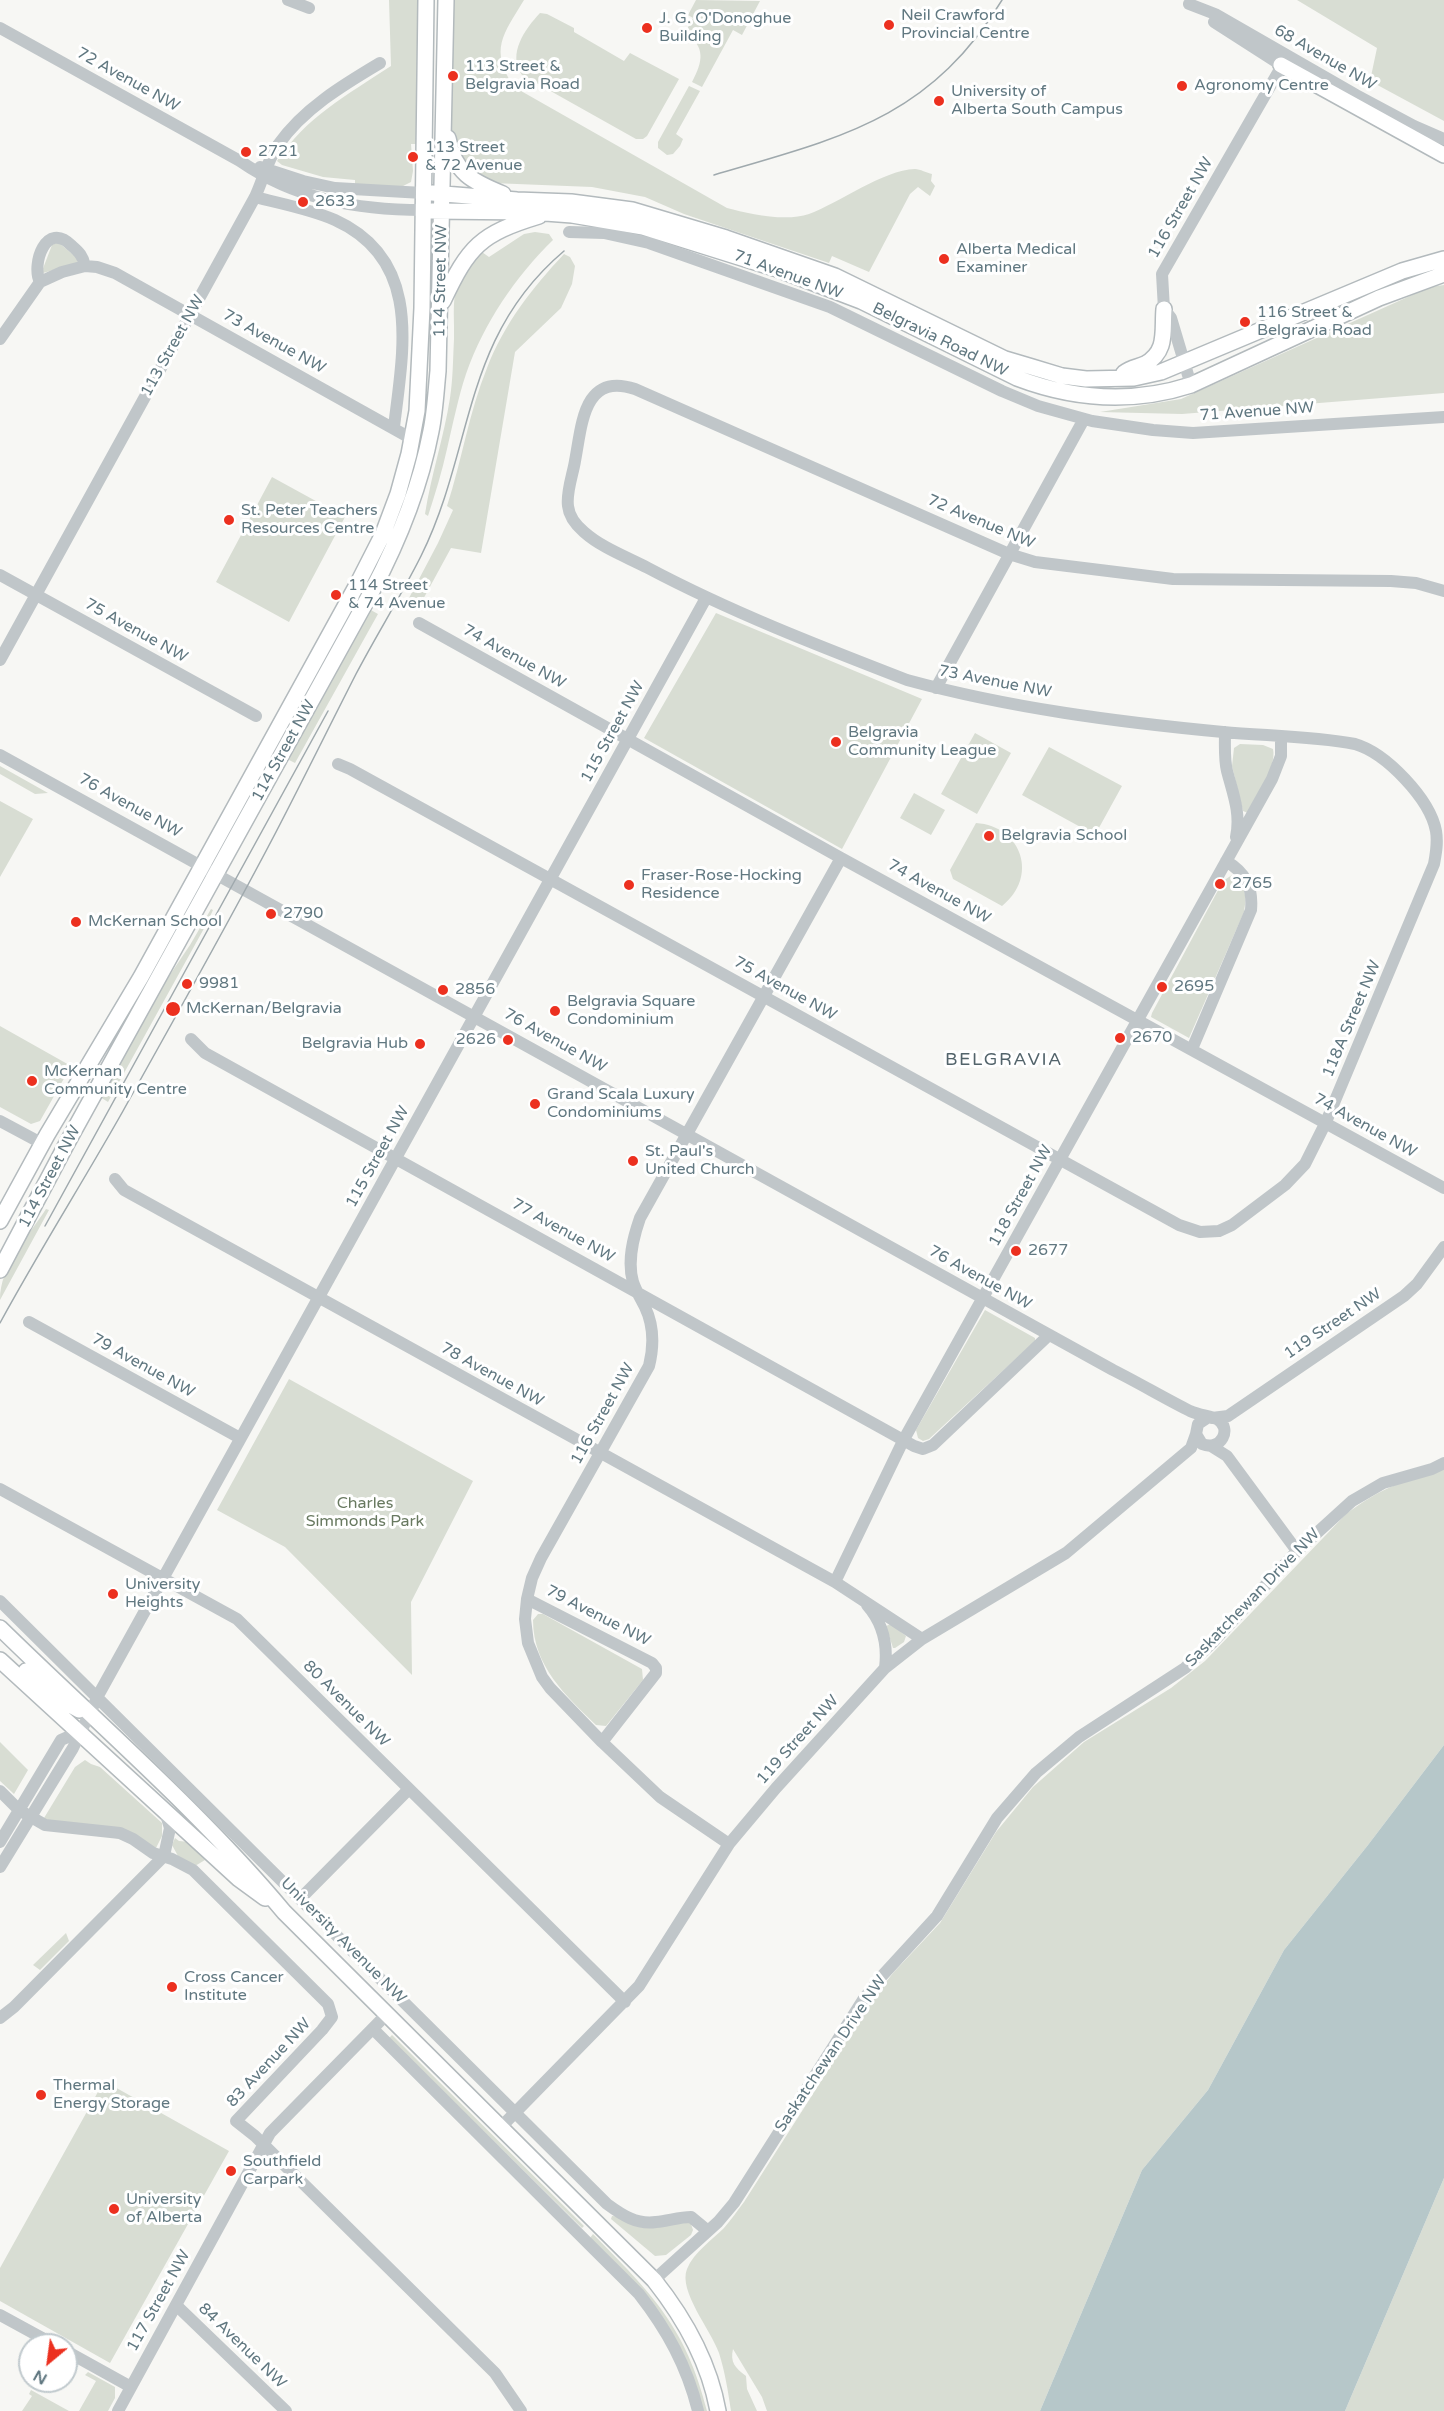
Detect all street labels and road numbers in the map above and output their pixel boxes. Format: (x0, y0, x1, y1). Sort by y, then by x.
street label: 68 Avenue NW (1271, 21, 1379, 95)
street label: 72 Avenue NW (73, 44, 183, 116)
street label: 116 Street NW (1144, 154, 1218, 262)
street label: 114 Street NW (430, 224, 452, 338)
street label: 71 Avenue NW (731, 246, 845, 304)
street label: 113 Street NW (137, 292, 209, 400)
street label: Belgravia Road NW (869, 299, 1011, 381)
street label: 73 Avenue NW (219, 306, 329, 378)
street label: 71 Avenue NW (1199, 398, 1315, 426)
street label: 72 Avenue NW (924, 491, 1038, 553)
street label: 75 Avenue NW (81, 595, 191, 667)
street label: 74 Avenue NW (459, 621, 569, 693)
street label: 73 Avenue NW (937, 662, 1053, 702)
street label: 115 Street NW (577, 678, 649, 786)
street label: 114 Street NW (248, 697, 320, 805)
street label: 76 Avenue NW (75, 770, 185, 842)
street label: 74 Avenue NW (884, 856, 994, 928)
street label: 75 Avenue NW (730, 953, 840, 1025)
street label: 118A Street NW (1319, 958, 1385, 1080)
street label: 76 Avenue NW (500, 1005, 610, 1077)
street label: 74 Avenue NW (1310, 1090, 1420, 1162)
street label: 115 Street NW (342, 1103, 414, 1211)
street label: 114 Street NW (15, 1123, 85, 1231)
street label: 118 Street NW (985, 1142, 1057, 1250)
street label: 77 Avenue NW (508, 1195, 618, 1267)
street label: 76 Avenue NW (925, 1242, 1035, 1314)
street label: 119 Street NW (1281, 1284, 1385, 1364)
street label: 79 Avenue NW (88, 1330, 198, 1402)
street label: 78 Avenue NW (437, 1339, 547, 1411)
street label: 116 Street NW (567, 1360, 639, 1468)
street label: Saskatchewan Drive NW (1182, 1525, 1324, 1671)
street label: 79 Avenue NW (543, 1581, 653, 1651)
street label: 80 Avenue NW (299, 1657, 393, 1751)
street label: 119 Street NW (753, 1692, 843, 1788)
street label: University Avenue NW (276, 1874, 410, 2008)
street label: Saskatchewan Drive NW (771, 1972, 891, 2136)
street label: 83 Avenue NW (223, 2015, 315, 2111)
street label: 117 Street NW (123, 2247, 195, 2355)
street label: 84 Avenue NW (194, 2299, 290, 2393)

